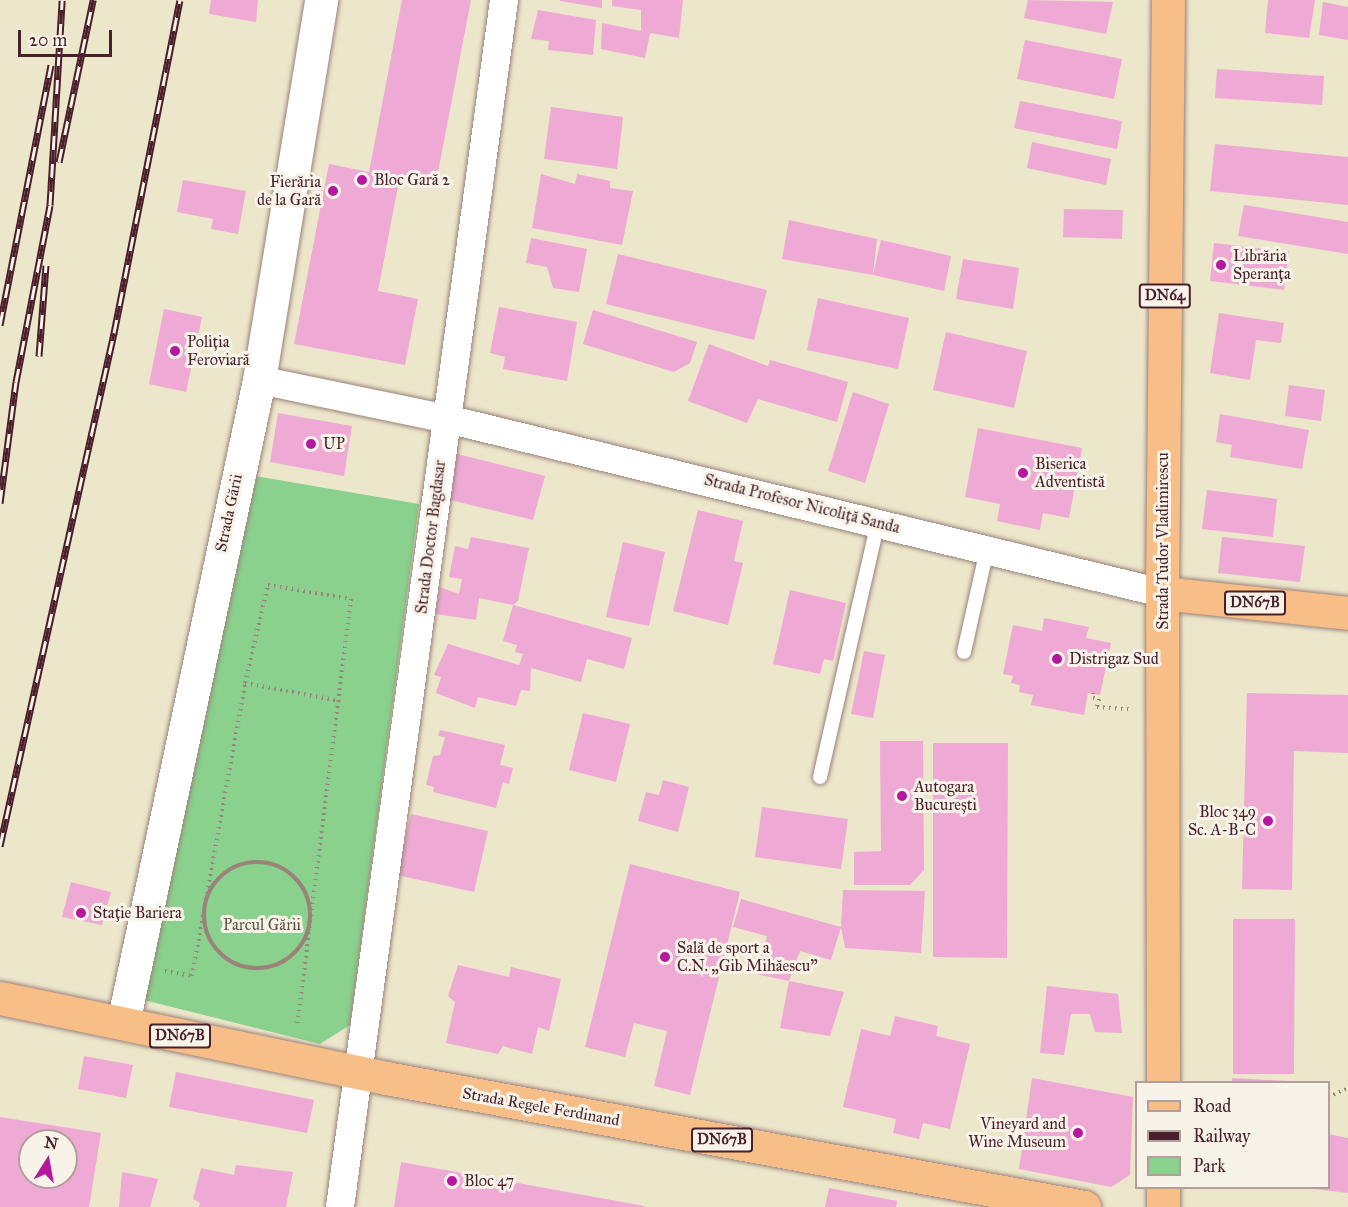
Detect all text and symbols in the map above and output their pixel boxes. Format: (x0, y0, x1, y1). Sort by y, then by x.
scale bar (21, 18, 116, 56)
text: 20 m (29, 29, 67, 51)
place label: Bloc Gară 2 (374, 170, 450, 190)
place label: Fierăria de la Gară (257, 172, 321, 210)
marker: Bloc Gară 2 (355, 173, 369, 187)
marker: Fierăria de la Gară (326, 184, 340, 198)
place label: Librăria Speranța (1233, 246, 1291, 284)
marker: Librăria Speranța (1214, 258, 1228, 272)
road number: DN64 (1138, 284, 1192, 308)
place label: Poliția Feroviară (187, 332, 249, 370)
marker: Poliția Feroviară (168, 344, 182, 358)
place label: UP (323, 434, 345, 454)
marker: UP (304, 437, 318, 451)
street label: Strada Tudor Vladimirescu (1153, 452, 1173, 630)
place label: Biserica Adventistă (1035, 454, 1105, 492)
street label: Strada Doctor Bagdasar (412, 459, 450, 615)
marker: Biserica Adventistă (1016, 466, 1030, 480)
street label: Strada Profesor Nicoliță Sanda (702, 470, 902, 538)
street label: Strada Gării (211, 472, 247, 554)
road number: DN67B (1224, 591, 1286, 615)
place label: Distrigaz Sud (1069, 649, 1159, 669)
marker: Distrigaz Sud (1050, 652, 1064, 666)
place label: Autogara București (914, 777, 977, 815)
marker: Autogara București (895, 789, 909, 803)
place label: Bloc 349 Sc. A-B-C (1188, 802, 1256, 840)
marker: Bloc 349 Sc. A-B-C (1261, 814, 1275, 828)
place label: Stație Bariera (93, 903, 182, 923)
marker: Stație Bariera (74, 906, 88, 920)
park label: Parcul Gării (223, 915, 301, 935)
place label: Sală de sport a C.N. „Gib Mihăescu” (677, 938, 818, 976)
marker: Sală de sport a C.N. „Gib Mihăescu” (658, 950, 672, 964)
road number: DN67B (148, 1024, 212, 1048)
legend (1135, 1081, 1330, 1189)
street label: Strada Regele Ferdinand (461, 1084, 621, 1130)
text: Road (1193, 1095, 1231, 1117)
place label: Vineyard and Wine Museum (968, 1114, 1066, 1152)
text: Railway (1193, 1125, 1250, 1147)
marker: Vineyard and Wine Museum (1071, 1126, 1085, 1140)
road number: DN67B (690, 1128, 754, 1152)
north arrow (18, 1129, 78, 1189)
text: N (43, 1132, 60, 1153)
text: Park (1193, 1155, 1226, 1177)
place label: Bloc 47 (464, 1171, 514, 1191)
marker: Bloc 47 (445, 1174, 459, 1188)

